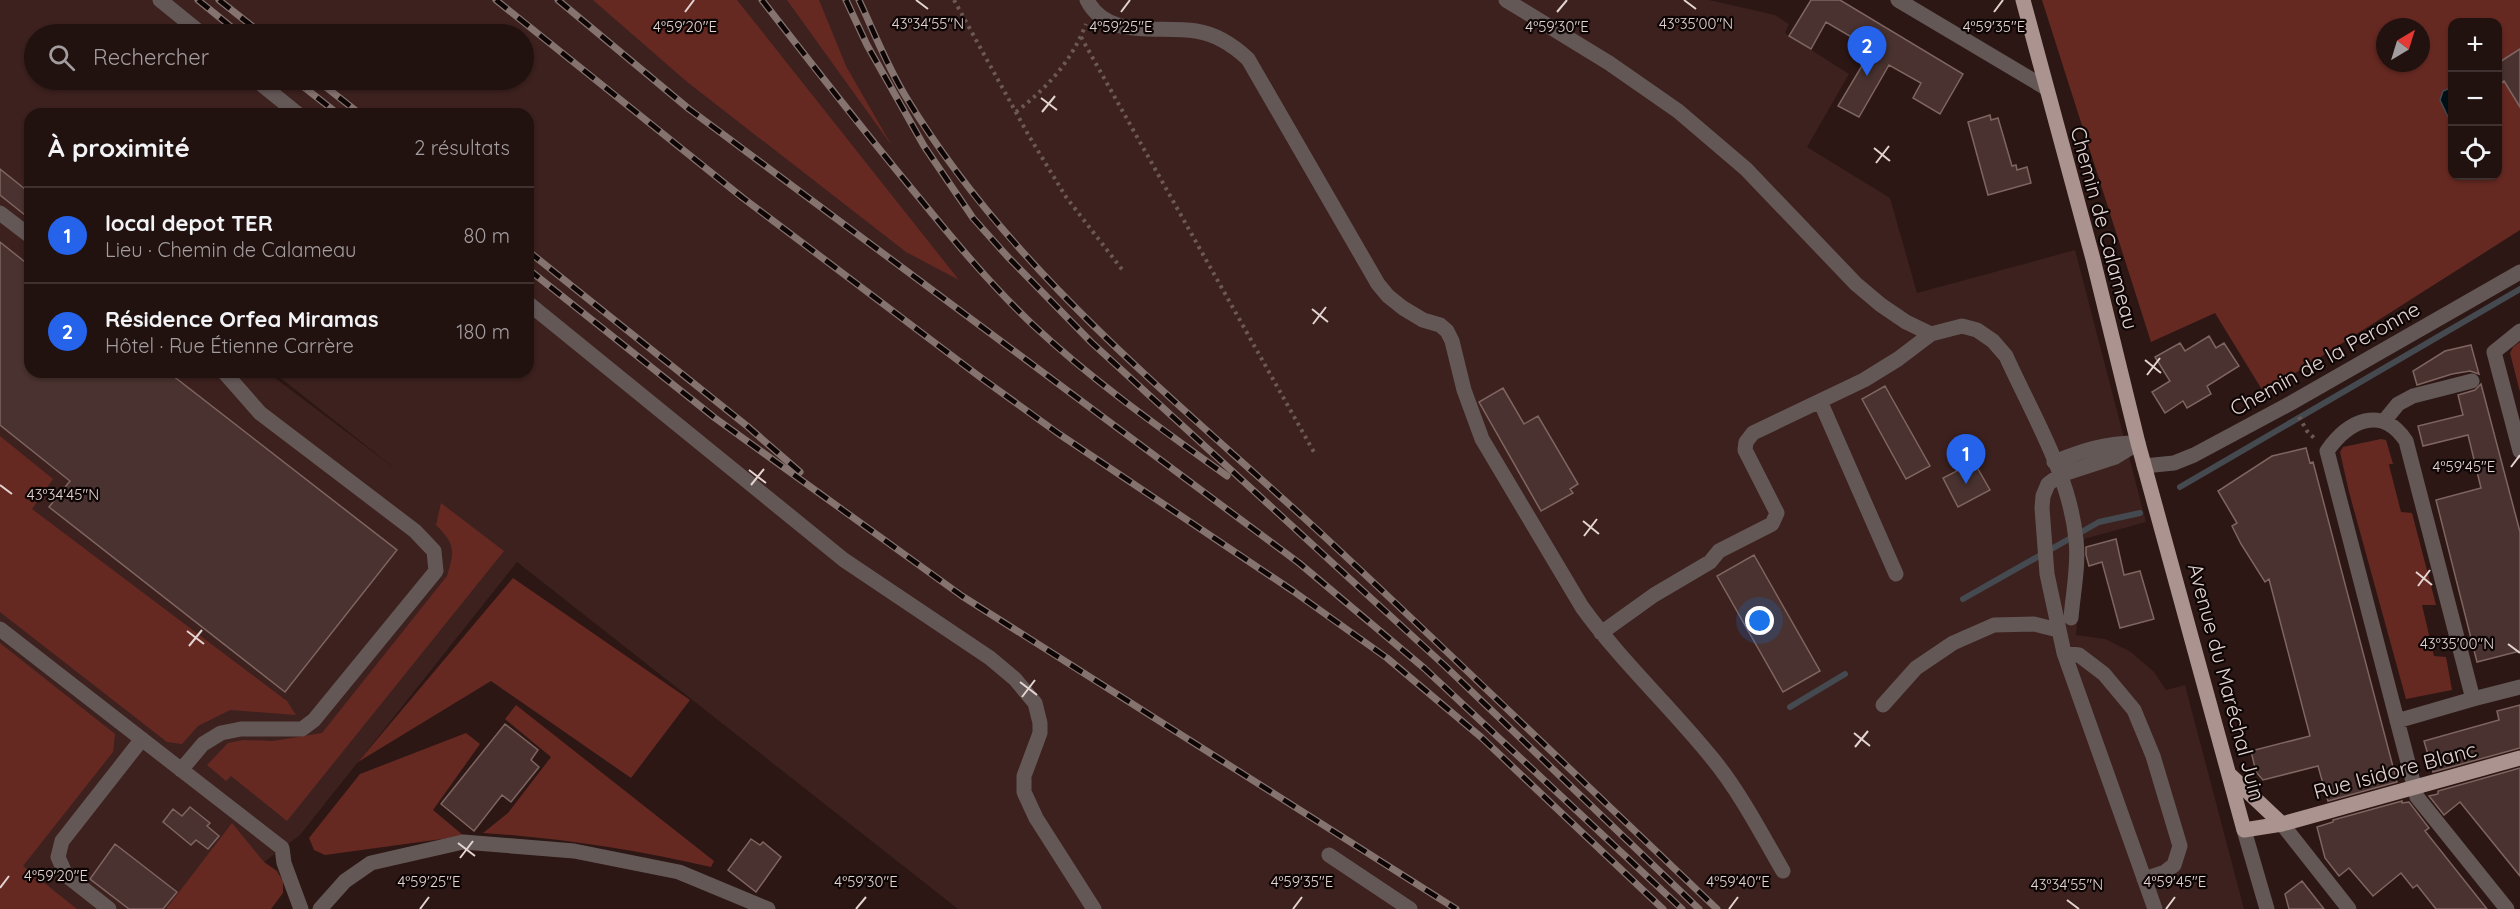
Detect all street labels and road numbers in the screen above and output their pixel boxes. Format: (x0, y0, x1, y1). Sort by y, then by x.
street label: Chemin de Calameau (2065, 123, 2145, 332)
street label: Chemin de la Peronne (2225, 295, 2424, 421)
street label: Avenue du Maréchal Juin (2183, 560, 2271, 803)
street label: Rue Isidore Blanc (2310, 736, 2479, 804)

